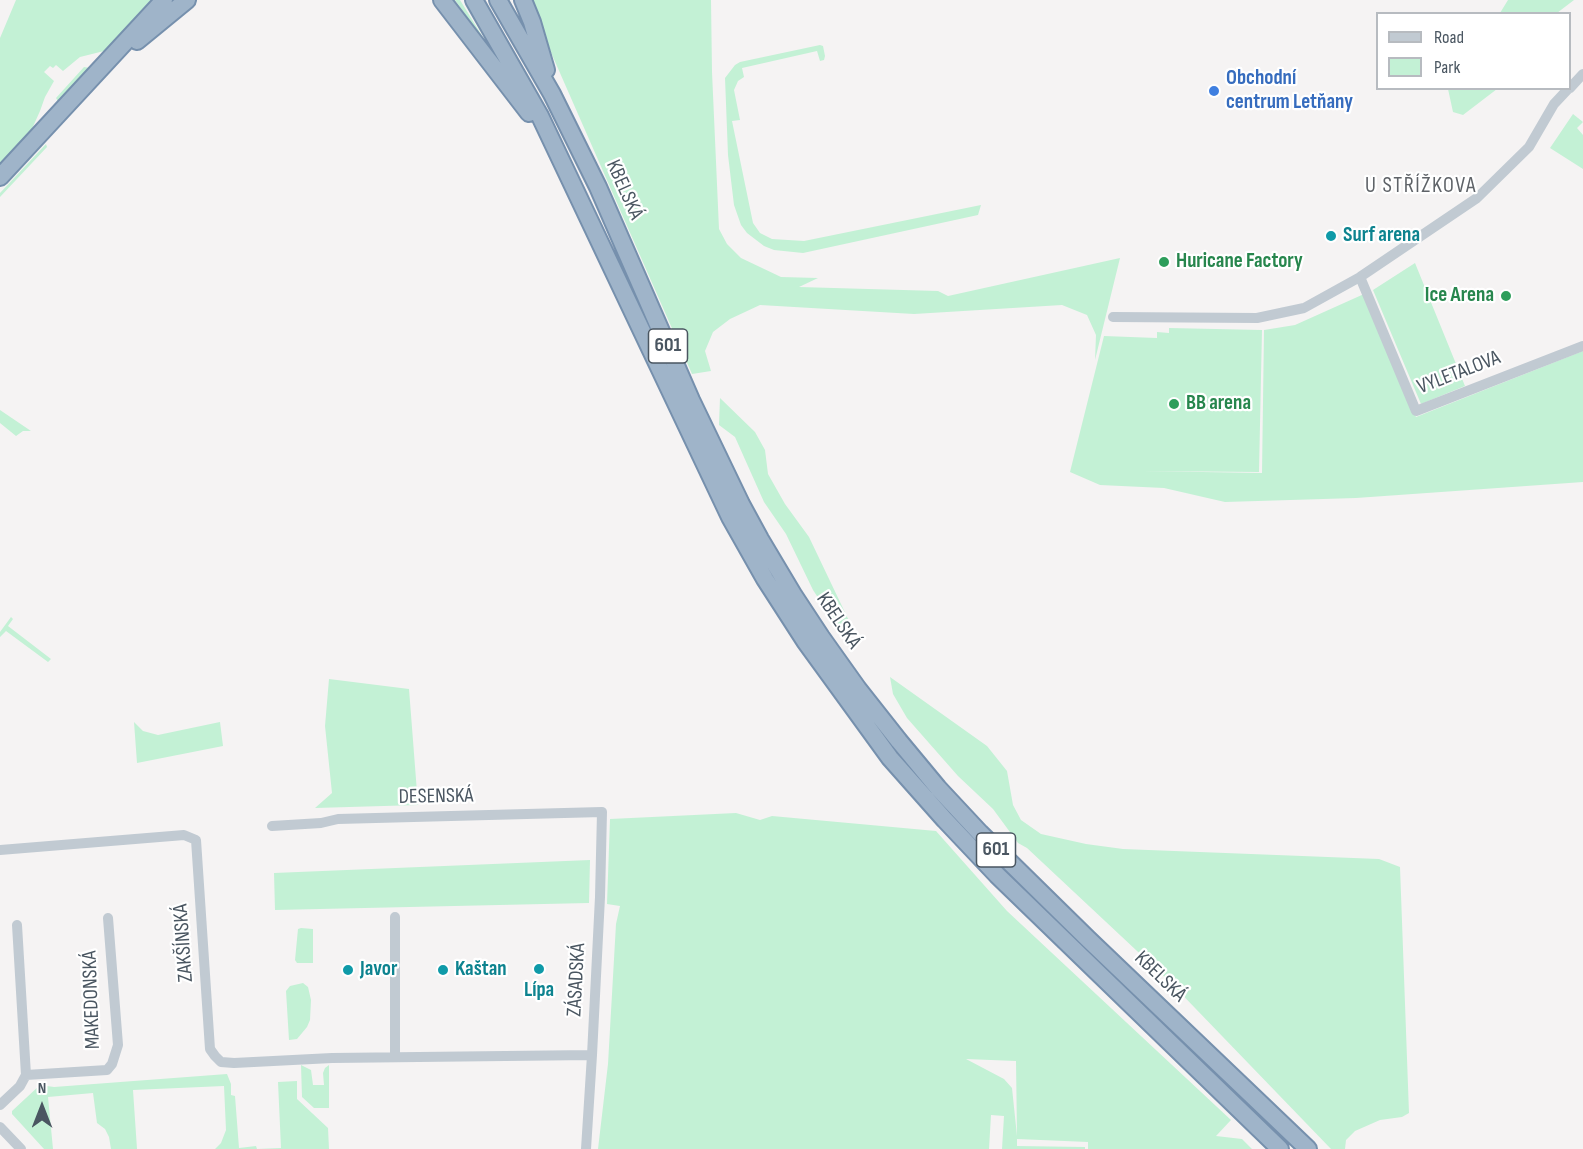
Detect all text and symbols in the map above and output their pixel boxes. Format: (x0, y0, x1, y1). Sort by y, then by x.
legend (1376, 12, 1571, 90)
text: Road (1434, 27, 1464, 48)
text: Park (1434, 57, 1460, 78)
place label: Obchodní centrum Letňany (1226, 66, 1353, 116)
marker: Obchodní centrum Letňany (1207, 84, 1221, 98)
street label: KBELSKÁ (600, 156, 648, 224)
district label: U STŘÍŽKOVA (1365, 173, 1477, 199)
place label: Surf arena (1343, 223, 1420, 249)
marker: Surf arena (1324, 229, 1338, 243)
place label: Huricane Factory (1176, 249, 1303, 275)
marker: Huricane Factory (1157, 255, 1171, 269)
place label: Ice Arena (1425, 283, 1494, 309)
marker: Ice Arena (1499, 289, 1513, 303)
road number: 601 (648, 329, 688, 363)
street label: VYLETALOVA (1414, 346, 1504, 400)
place label: BB arena (1186, 391, 1251, 417)
marker: BB arena (1167, 397, 1181, 411)
street label: KBELSKÁ (810, 588, 866, 654)
street label: DESENSKÁ (398, 784, 474, 810)
road number: 601 (976, 833, 1016, 867)
street label: ZAKŠÍNSKÁ (169, 903, 199, 983)
street label: ZÁSADSKÁ (562, 943, 592, 1017)
street label: KBELSKÁ (1129, 946, 1191, 1008)
street label: MAKEDONSKÁ (78, 950, 106, 1050)
place label: Javor (360, 957, 397, 983)
place label: Kaštan (455, 957, 507, 983)
marker: Lípa (532, 962, 546, 976)
marker: Javor (341, 963, 355, 977)
marker: Kaštan (436, 963, 450, 977)
place label: Lípa (524, 978, 554, 1004)
north arrow (12, 1077, 72, 1137)
text: N (38, 1079, 46, 1098)

